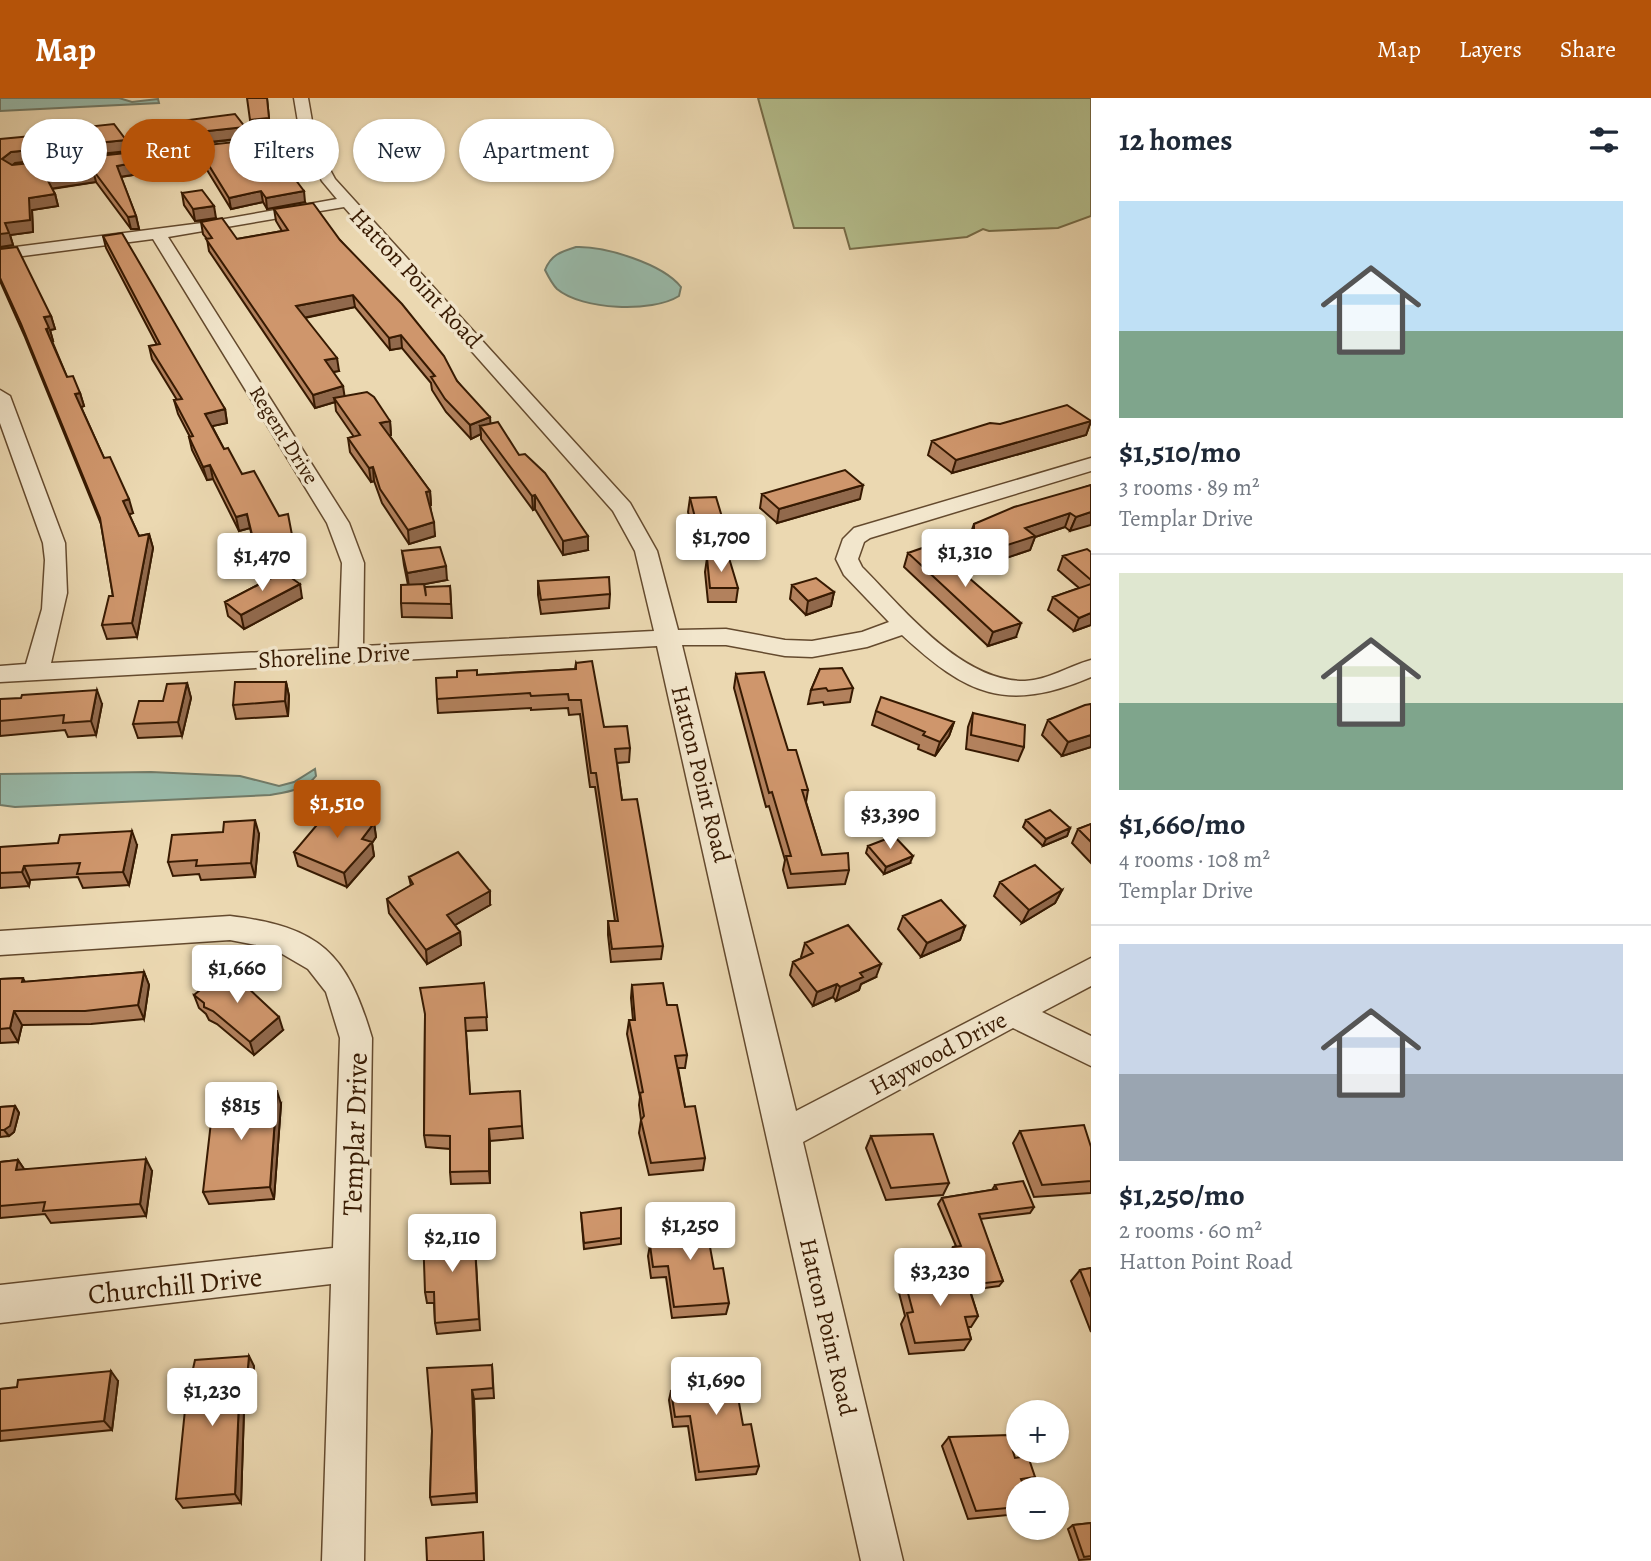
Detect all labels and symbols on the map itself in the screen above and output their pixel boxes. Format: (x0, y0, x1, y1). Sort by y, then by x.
street label: Hatton Point Road (343, 201, 490, 355)
street label: Regent Drive (243, 380, 325, 490)
pin: $1,700 (664, 514, 778, 574)
pin: $1,310 (908, 530, 1022, 589)
pin: $1,470 (205, 533, 319, 593)
street label: Shoreline Drive (257, 636, 411, 676)
street label: Hatton Point Road (664, 682, 738, 866)
pin: $1,510 (280, 780, 394, 840)
pin: $3,390 (833, 792, 947, 851)
pin: $1,660 (180, 946, 294, 1005)
street label: Haywood Drive (864, 1003, 1012, 1103)
street label: Templar Drive (333, 1052, 377, 1216)
pin: $815 (200, 1082, 282, 1142)
pin: $1,250 (633, 1202, 747, 1262)
pin: $2,110 (395, 1214, 509, 1274)
street label: Hatton Point Road (792, 1235, 864, 1419)
pin: $3,230 (883, 1248, 997, 1308)
street label: Churchill Drive (86, 1258, 264, 1314)
pin: $1,690 (659, 1358, 773, 1417)
pin: $1,230 (155, 1368, 269, 1428)

